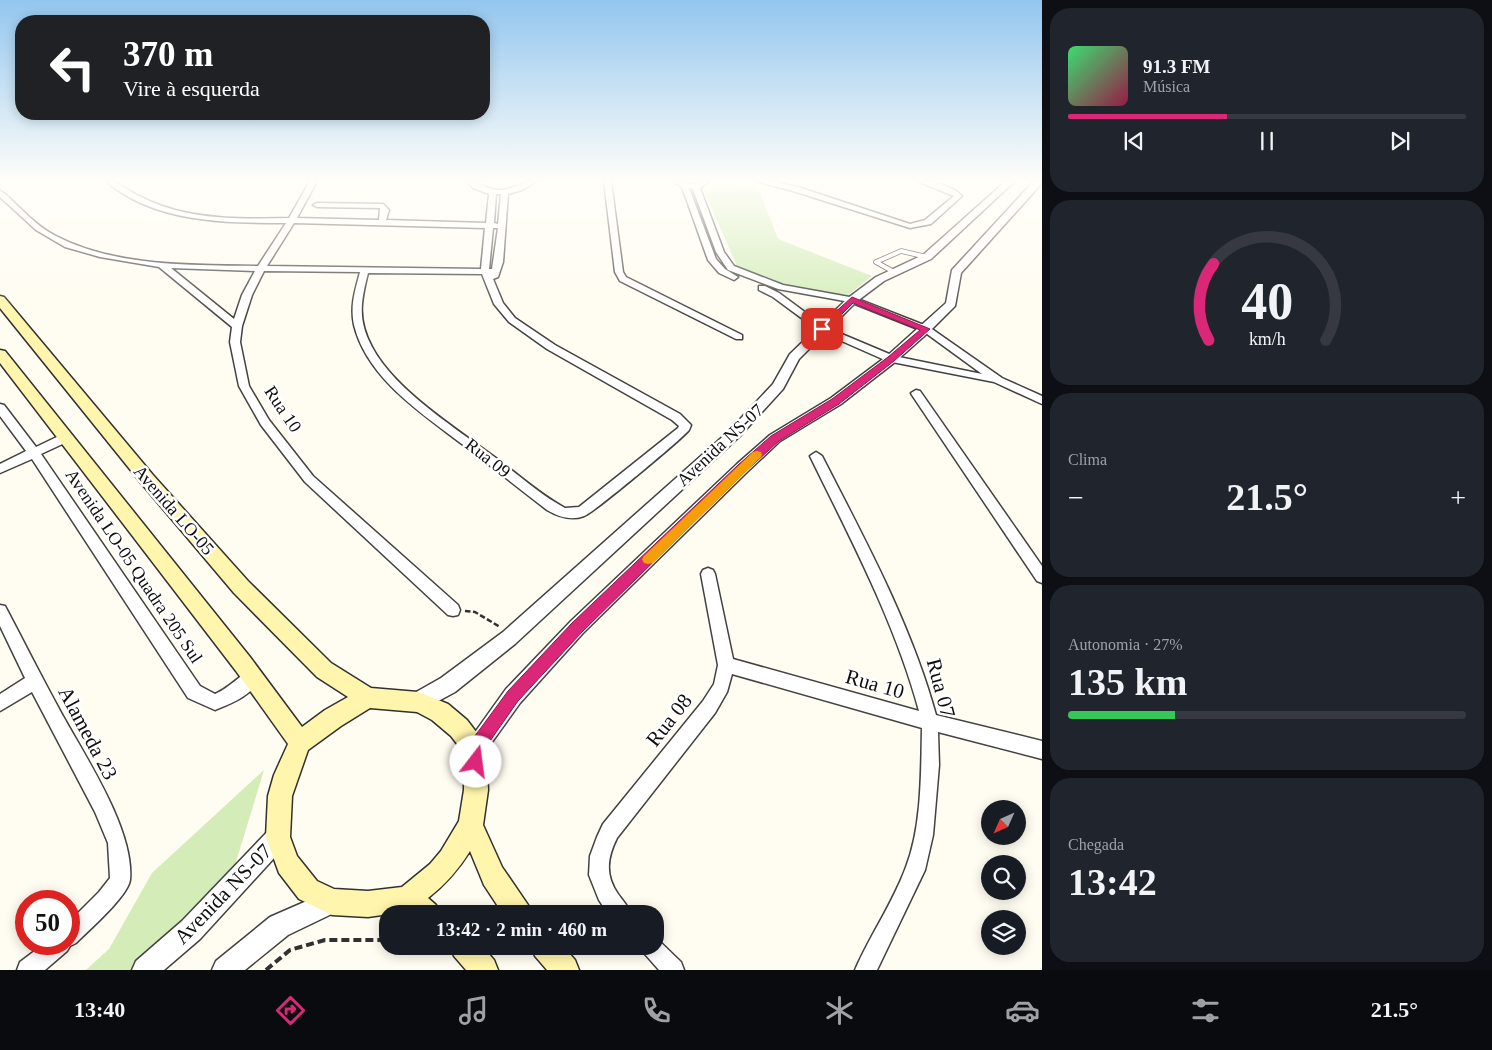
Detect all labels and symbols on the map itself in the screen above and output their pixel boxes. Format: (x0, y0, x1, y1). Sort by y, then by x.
pin (801, 308, 843, 350)
street label: Rua 10 (260, 382, 306, 436)
street label: Avenida NS-07 (673, 400, 767, 490)
street label: Rua 09 (462, 434, 514, 482)
street label: Avenida LO-05 (130, 461, 218, 559)
street label: Avenida LO-05 Quadra 205 Sul (62, 465, 206, 667)
street label: Rua 07 (922, 656, 960, 720)
street label: Rua 10 (843, 664, 907, 704)
street label: Alameda 23 (53, 682, 123, 784)
street label: Rua 08 (641, 689, 697, 751)
position arrow (449, 735, 501, 787)
north arrow (981, 800, 1026, 845)
street label: Avenida NS-07 (169, 839, 277, 949)
speed limit sign: 50 (15, 890, 80, 955)

